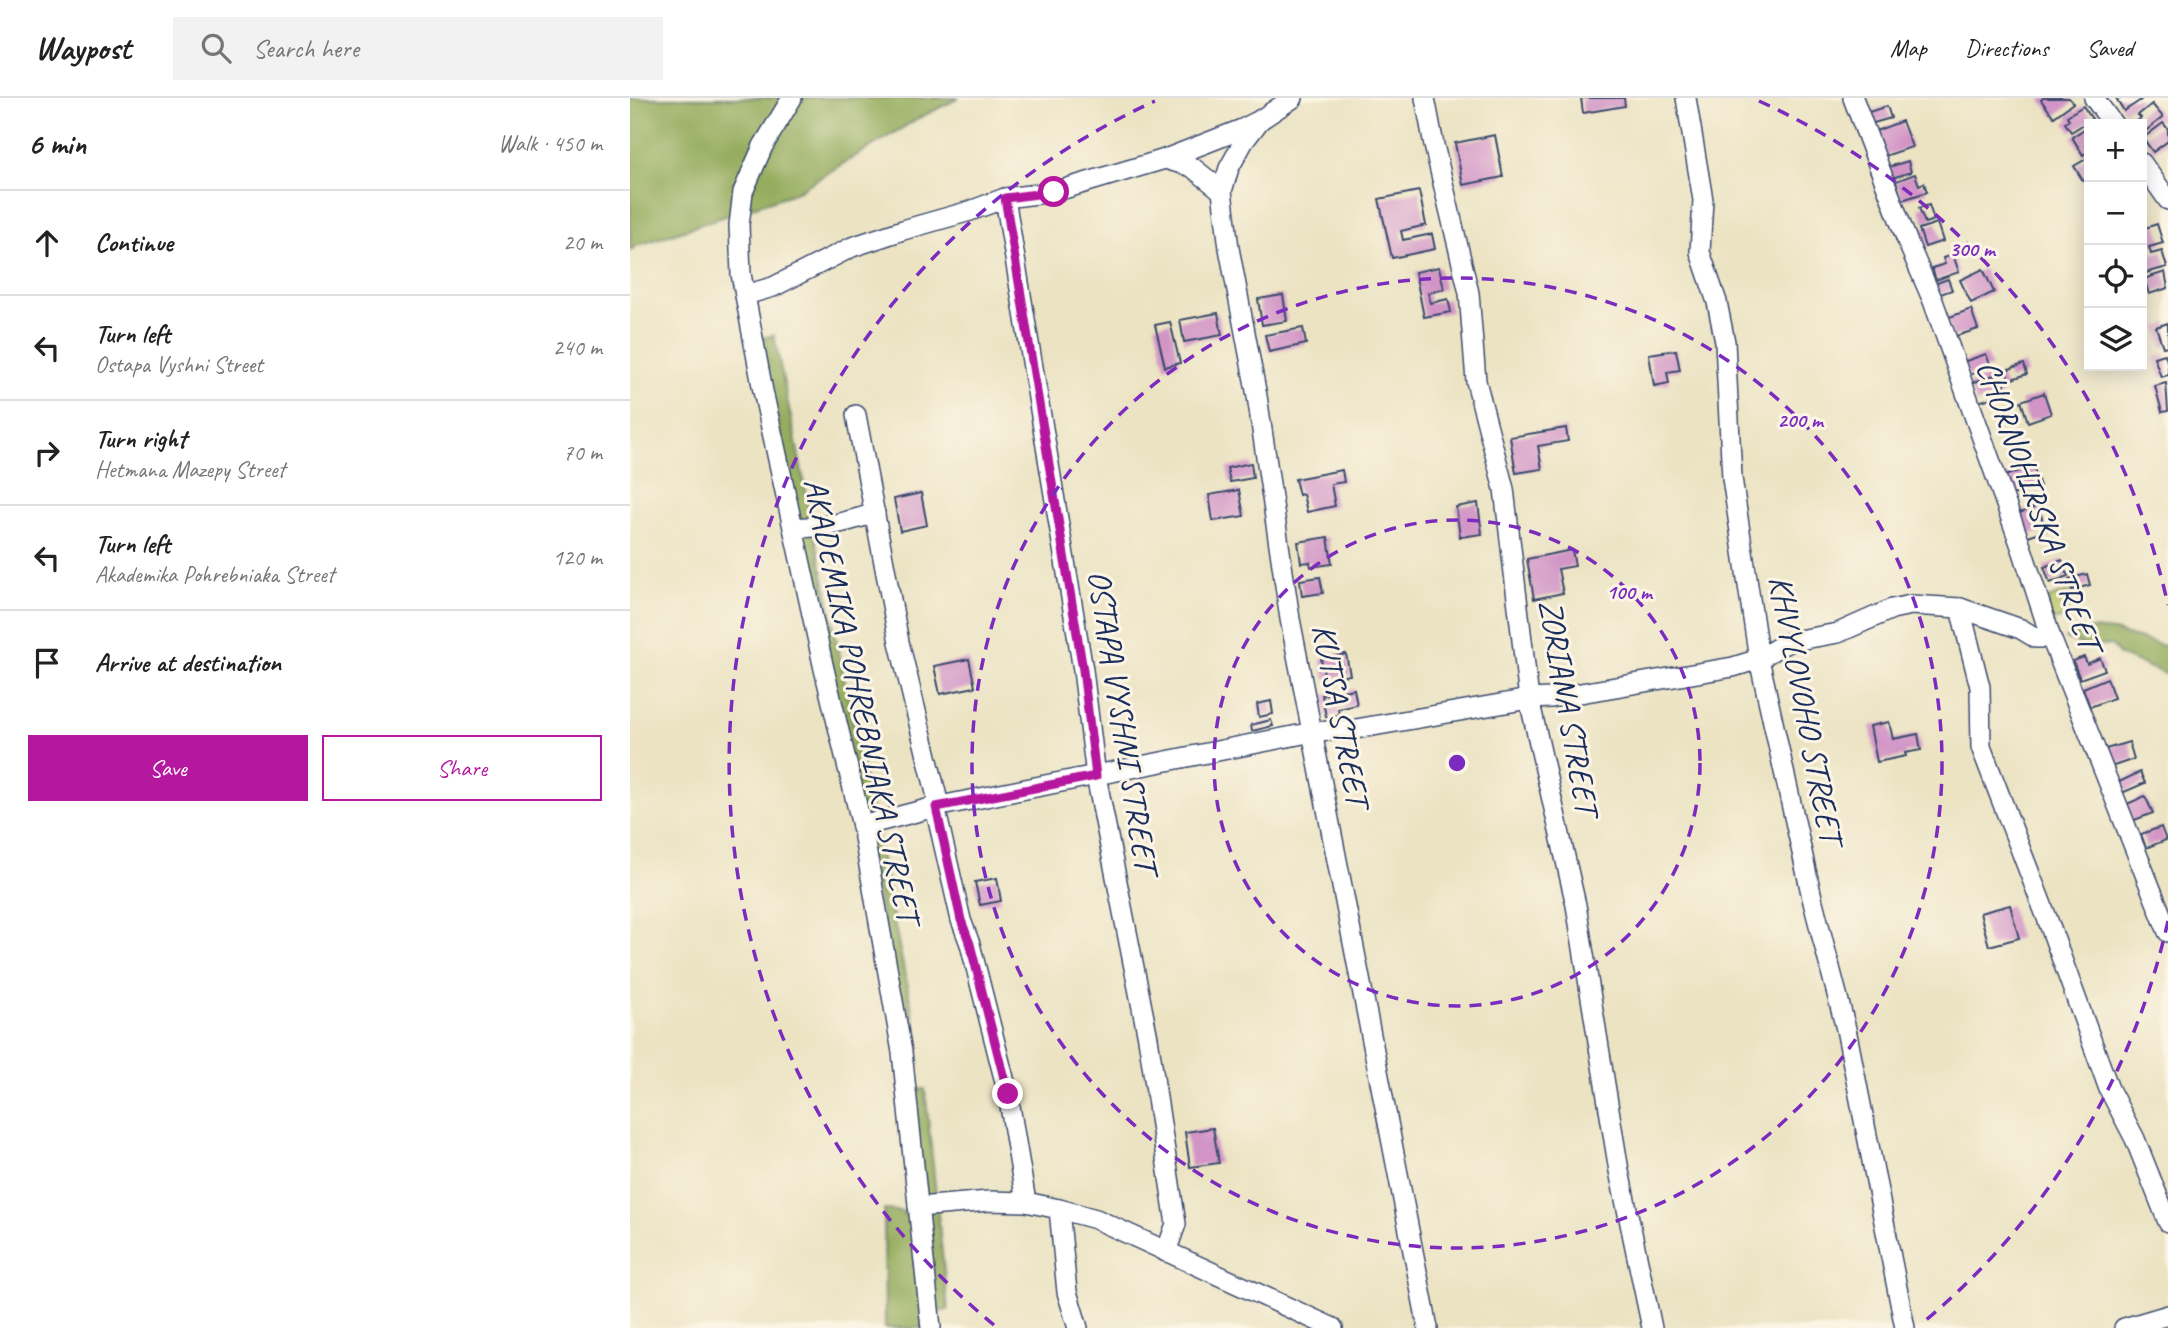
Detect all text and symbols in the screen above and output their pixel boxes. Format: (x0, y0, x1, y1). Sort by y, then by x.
search box (173, 17, 663, 80)
text: Waypost (35, 27, 131, 69)
icon: search (197, 29, 235, 67)
text: Search here (253, 32, 359, 65)
text: Map (1890, 33, 1927, 63)
text: Directions (1965, 33, 2048, 63)
text: Saved (2086, 33, 2133, 63)
map controls (2084, 119, 2147, 371)
button: + (2084, 119, 2147, 182)
text: 6 min (28, 125, 86, 163)
text: Walk · 450 m (498, 129, 602, 158)
route start (1038, 176, 1069, 207)
button: − (2084, 182, 2147, 245)
icon: ahead (28, 224, 66, 262)
text: Continue (95, 226, 173, 259)
text: 20 m (563, 228, 602, 257)
text: 300 m (1949, 236, 1997, 262)
button: locate (2084, 245, 2147, 308)
button: layers (2084, 308, 2147, 371)
text: Turn left (95, 317, 170, 350)
icon: left (28, 329, 66, 367)
text: 240 m (553, 333, 602, 362)
text: Ostapa Vyshni Street (95, 350, 263, 379)
street label: CHORNOHIRSKA STREET (1967, 354, 2114, 663)
text: 200 m (1777, 407, 1825, 433)
text: Turn right (95, 422, 186, 455)
icon: right (28, 434, 66, 472)
text: 70 m (563, 438, 602, 467)
text: Hetmana Mazepy Street (95, 455, 285, 484)
street label: AKADEMIKA POHREBNIAKA STREET (794, 474, 931, 933)
text: Turn left (95, 527, 170, 560)
icon: left (28, 539, 66, 577)
text: 120 m (553, 543, 602, 572)
text: Akademika Pohrebniaka Street (95, 560, 334, 589)
street label: OSTAPA VYSHNI STREET (1078, 567, 1169, 883)
street label: KHVYLOVOHO STREET (1760, 572, 1854, 854)
text: 100 m (1606, 579, 1654, 605)
street label: ZORIANA STREET (1529, 596, 1610, 825)
street label: KUTSA STREET (1303, 620, 1381, 816)
icon: arrive (28, 644, 66, 682)
text: Arrive at destination (95, 646, 281, 679)
button: Save (28, 735, 308, 801)
button: Share (322, 735, 602, 801)
centre of rings (1445, 751, 1469, 775)
route end (992, 1078, 1023, 1109)

